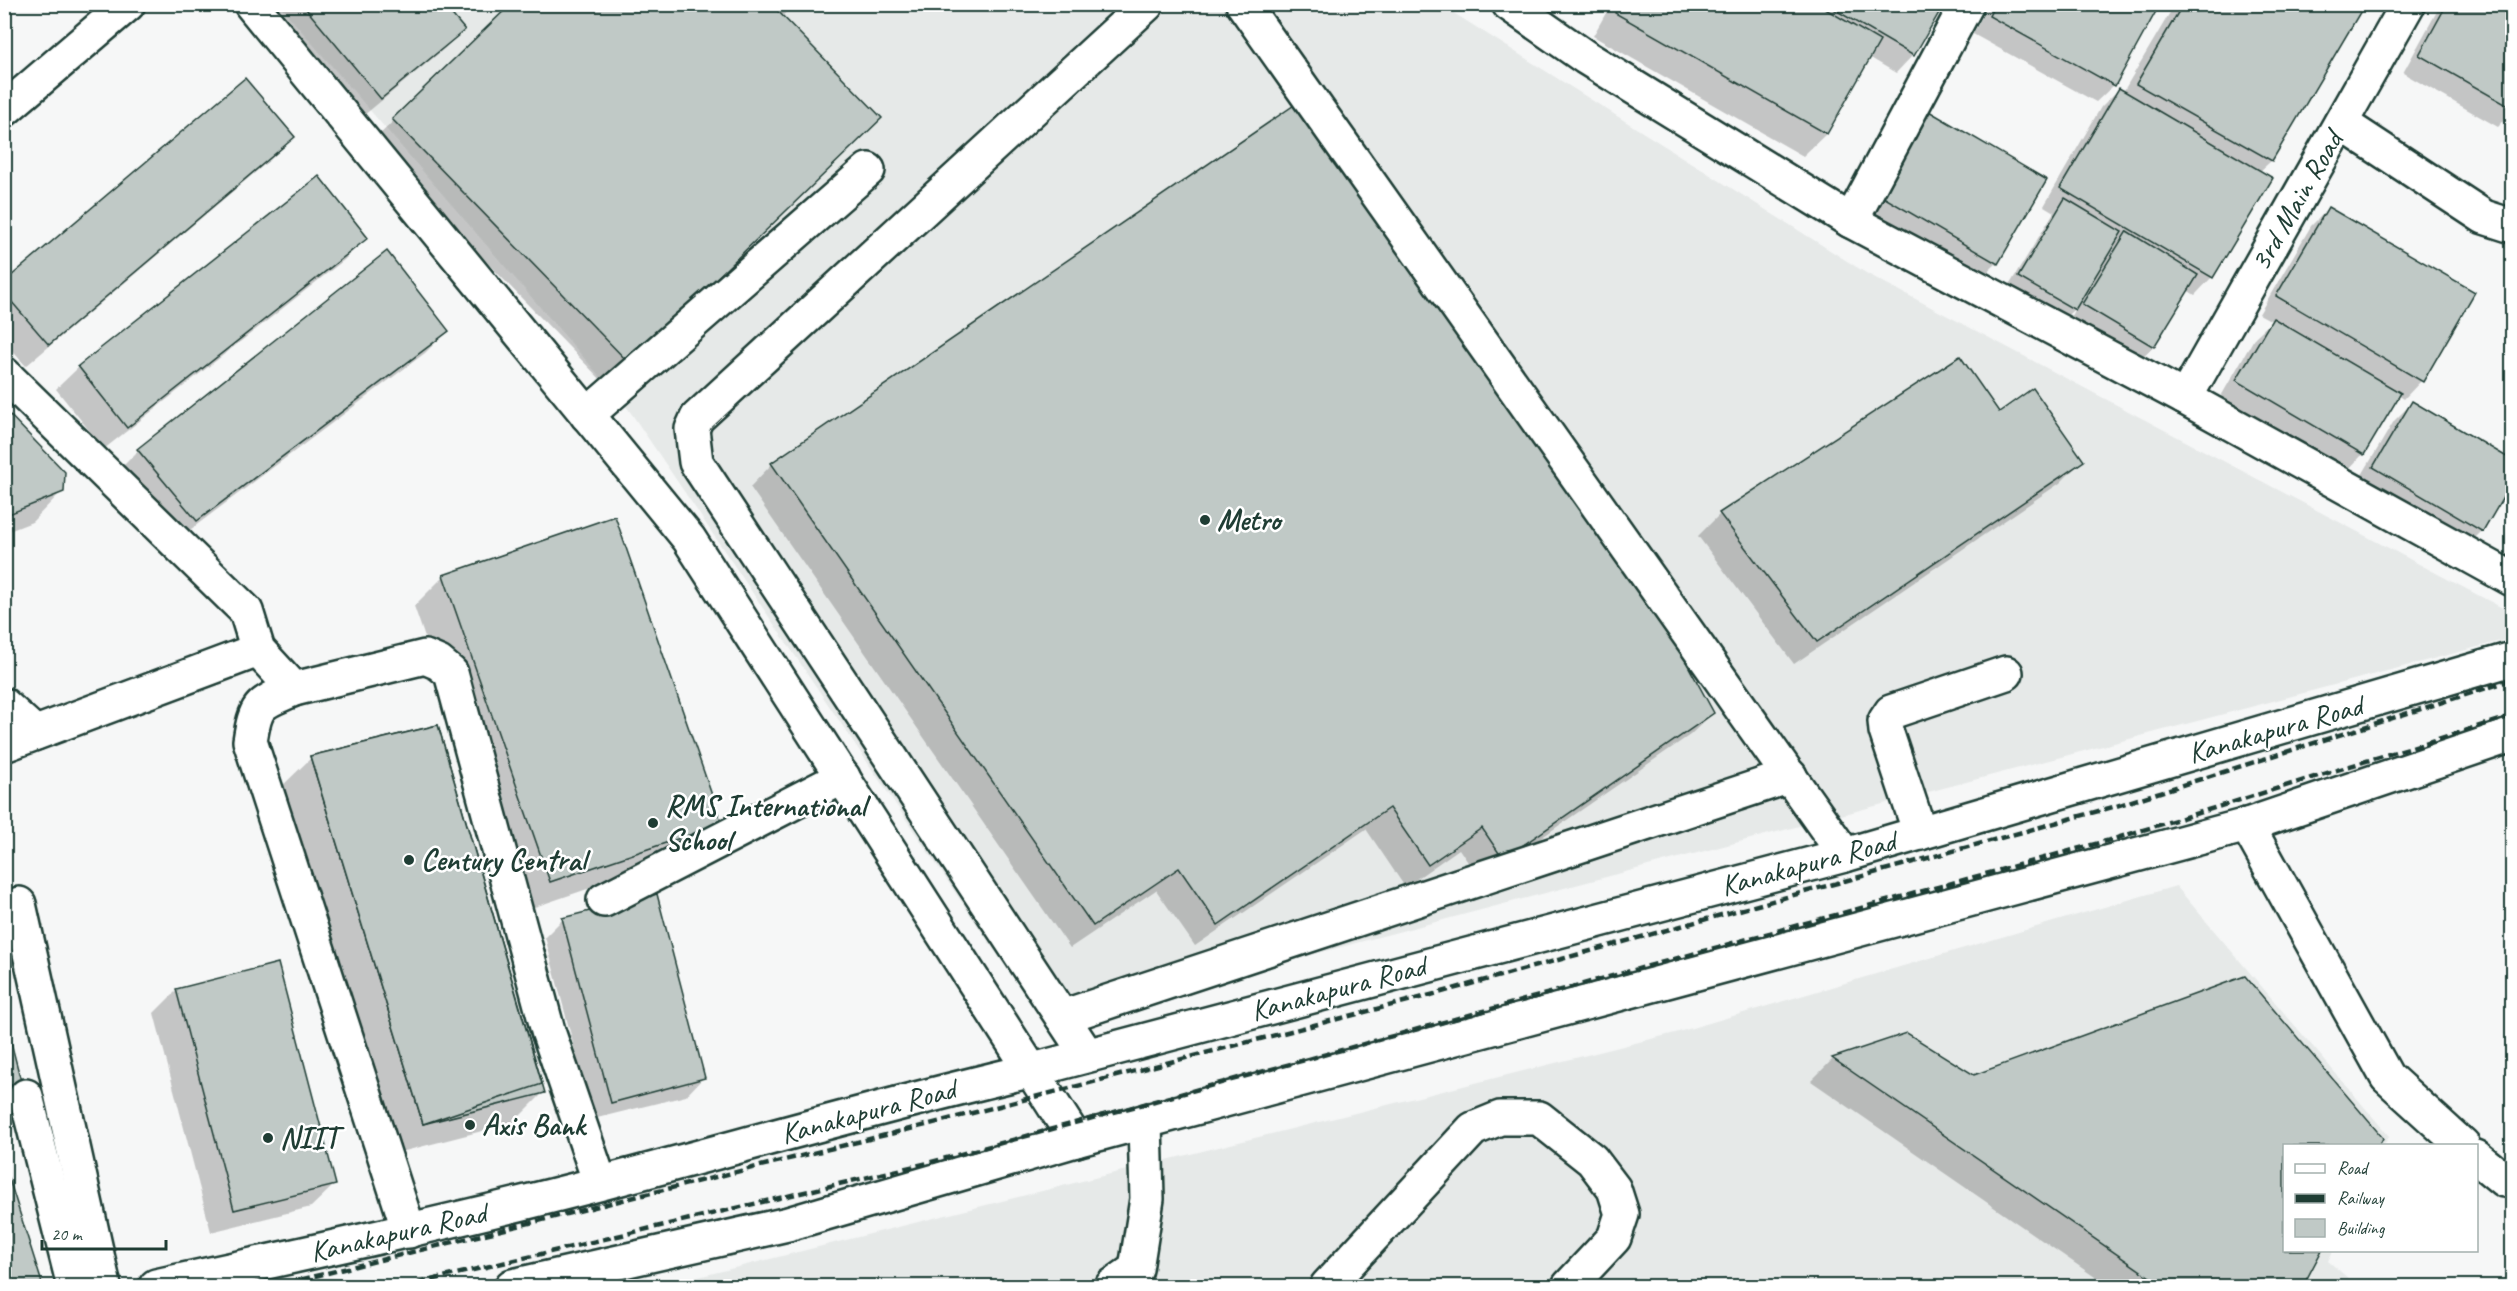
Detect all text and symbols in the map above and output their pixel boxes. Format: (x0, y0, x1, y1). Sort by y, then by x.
street label: 3rd Main Road (2241, 121, 2353, 278)
place label: Metro (1217, 501, 1284, 539)
marker: Metro (1198, 513, 1212, 527)
street label: Kanakapura Road (2184, 685, 2371, 772)
place label: RMS International School (665, 787, 871, 859)
marker: RMS International School (646, 816, 660, 830)
street label: Kanakapura Road (1716, 820, 1904, 905)
place label: Century Central (421, 841, 591, 879)
marker: Century Central (402, 853, 416, 867)
street label: Kanakapura Road (1246, 945, 1434, 1030)
street label: Kanakapura Road (776, 1068, 964, 1153)
place label: Axis Bank (482, 1106, 588, 1144)
marker: Axis Bank (463, 1118, 477, 1132)
place label: NIIT (280, 1119, 345, 1157)
marker: NIIT (261, 1131, 275, 1145)
legend (2283, 1144, 2478, 1252)
text: Road (2337, 1157, 2370, 1179)
text: Railway (2337, 1187, 2385, 1209)
street label: Kanakapura Road (306, 1192, 494, 1271)
scale bar (42, 1213, 166, 1251)
text: Building (2337, 1217, 2386, 1239)
text: 20 m (51, 1223, 84, 1245)

